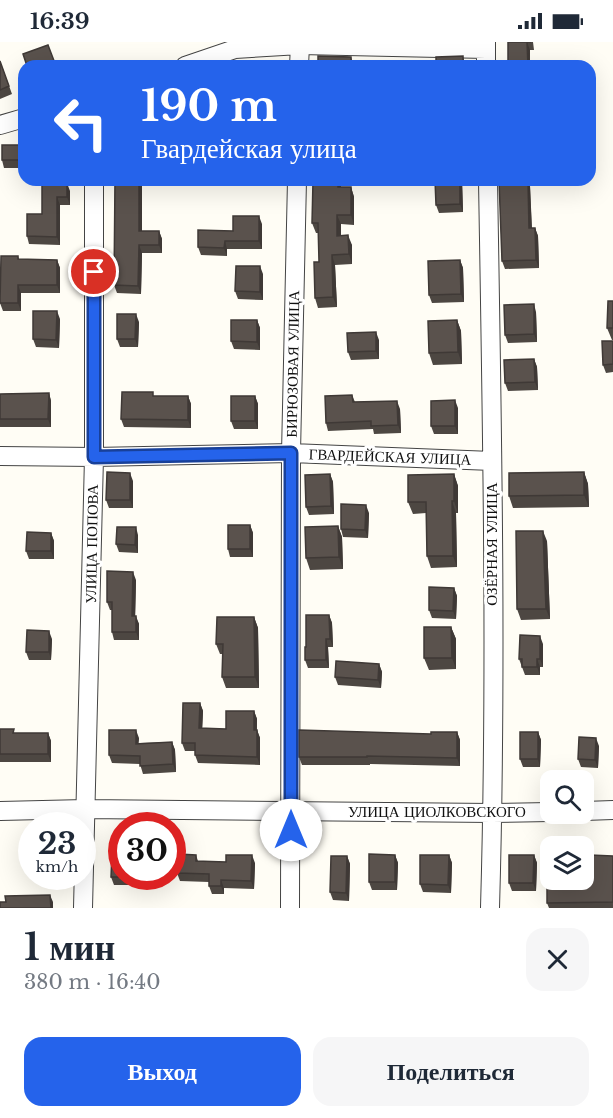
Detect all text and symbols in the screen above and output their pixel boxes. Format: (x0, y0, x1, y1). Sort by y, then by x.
text: 16:39 (30, 8, 90, 35)
text: 190 m (141, 80, 277, 132)
icon: left (42, 84, 120, 162)
text: Гвардейская улица (141, 132, 357, 165)
pin (68, 246, 119, 297)
icon: arrive (77, 255, 110, 288)
street label: БИРЮЗОВАЯ УЛИЦА (282, 290, 303, 438)
street label: ГВАРДЕЙСКАЯ УЛИЦА (308, 444, 472, 469)
street label: ОЗЁРНАЯ УЛИЦА (482, 482, 501, 606)
street label: УЛИЦА ПОПОВА (81, 484, 102, 604)
map controls (540, 770, 594, 890)
button: search (540, 770, 594, 824)
position arrow (259, 798, 323, 862)
street label: УЛИЦА ЦИОЛКОВСКОГО (348, 802, 526, 821)
speed limit sign: 30 (108, 812, 186, 890)
text: 23 (38, 825, 76, 862)
button: layers (540, 836, 594, 890)
text: km/h (36, 857, 78, 876)
text: 1 мин (24, 925, 115, 970)
button: close (526, 928, 589, 991)
text: 380 m · 16:40 (24, 970, 161, 994)
button: Выход (24, 1037, 301, 1106)
button: Поделиться (313, 1037, 589, 1106)

